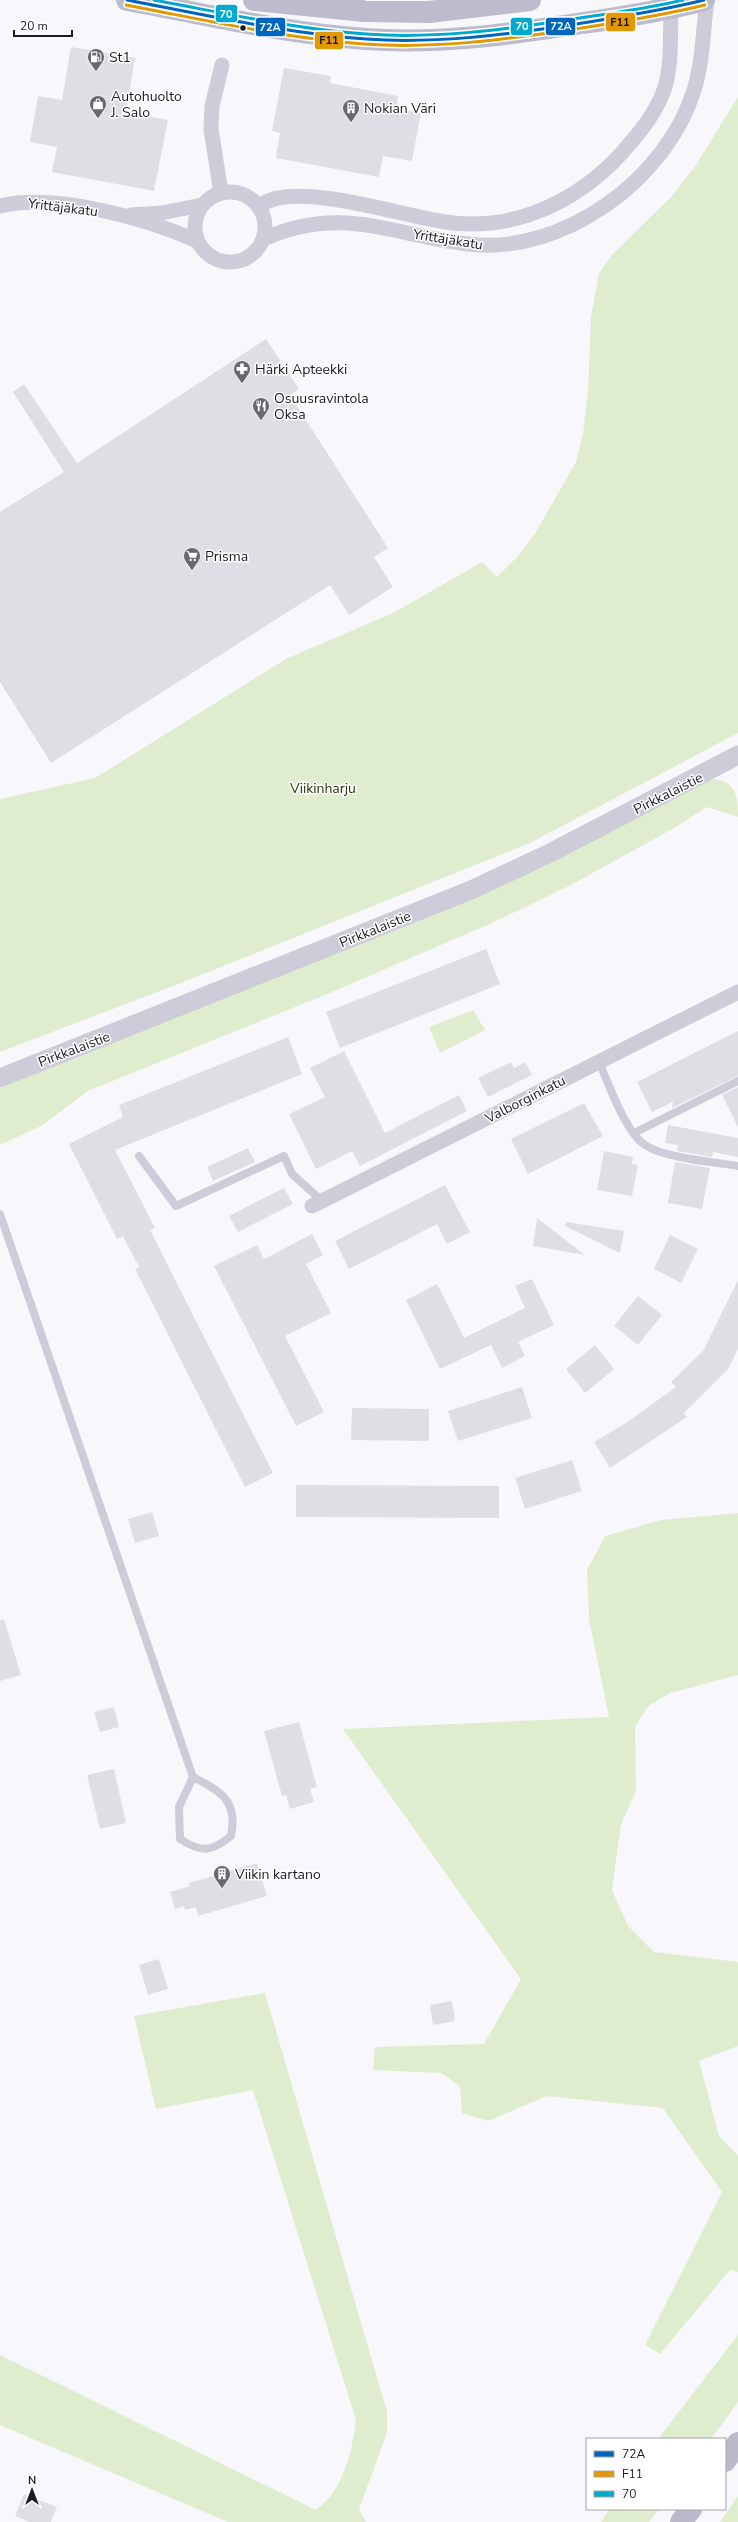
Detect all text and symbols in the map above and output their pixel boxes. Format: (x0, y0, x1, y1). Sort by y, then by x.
line badge: 70 (215, 4, 238, 23)
text: 70 (219, 7, 233, 22)
scale bar (14, 12, 72, 38)
line badge: F11 (605, 12, 636, 32)
text: F11 (610, 15, 630, 30)
line badge: 72A (255, 17, 286, 37)
line badge: 70 (510, 17, 533, 36)
line badge: 72A (545, 17, 576, 36)
text: 20 m (20, 18, 48, 34)
text: 70 (515, 19, 529, 34)
text: 72A (550, 19, 573, 34)
text: 72A (259, 20, 282, 35)
unlabelled marker (238, 23, 248, 33)
line badge: F11 (314, 31, 344, 50)
text: F11 (319, 33, 339, 48)
fuel station icon: St1 (86, 47, 106, 72)
place label: St1 (109, 48, 131, 67)
place label: Autohuolto J. Salo (110, 87, 182, 122)
shop icon: Autohuolto J. Salo (88, 94, 108, 119)
building icon: Nokian Väri (341, 98, 361, 123)
place label: Nokian Väri (364, 99, 436, 118)
street label: Yrittäjäkatu (26, 194, 99, 221)
street label: Yrittäjäkatu (411, 224, 484, 254)
pharmacy icon: Härki Apteekki (232, 359, 252, 384)
place label: Härki Apteekki (255, 360, 347, 379)
place label: Osuusravintola Oksa (274, 389, 369, 424)
restaurant icon: Osuusravintola Oksa (251, 396, 271, 421)
supermarket icon: Prisma (182, 546, 202, 571)
place label: Prisma (205, 547, 248, 566)
street label: Pirkkalaistie (630, 768, 706, 819)
park label: Viikinharju (289, 779, 356, 798)
street label: Pirkkalaistie (337, 907, 414, 952)
street label: Pirkkalaistie (36, 1027, 113, 1072)
street label: Valborginkatu (481, 1071, 569, 1128)
building icon: Viikin kartano (212, 1864, 232, 1889)
place label: Viikin kartano (234, 1865, 321, 1884)
legend (586, 2438, 726, 2510)
text: 72A (622, 2446, 645, 2462)
text: F11 (622, 2466, 643, 2482)
north arrow (12, 2470, 52, 2510)
text: N (28, 2473, 36, 2488)
text: 70 (622, 2486, 636, 2502)

